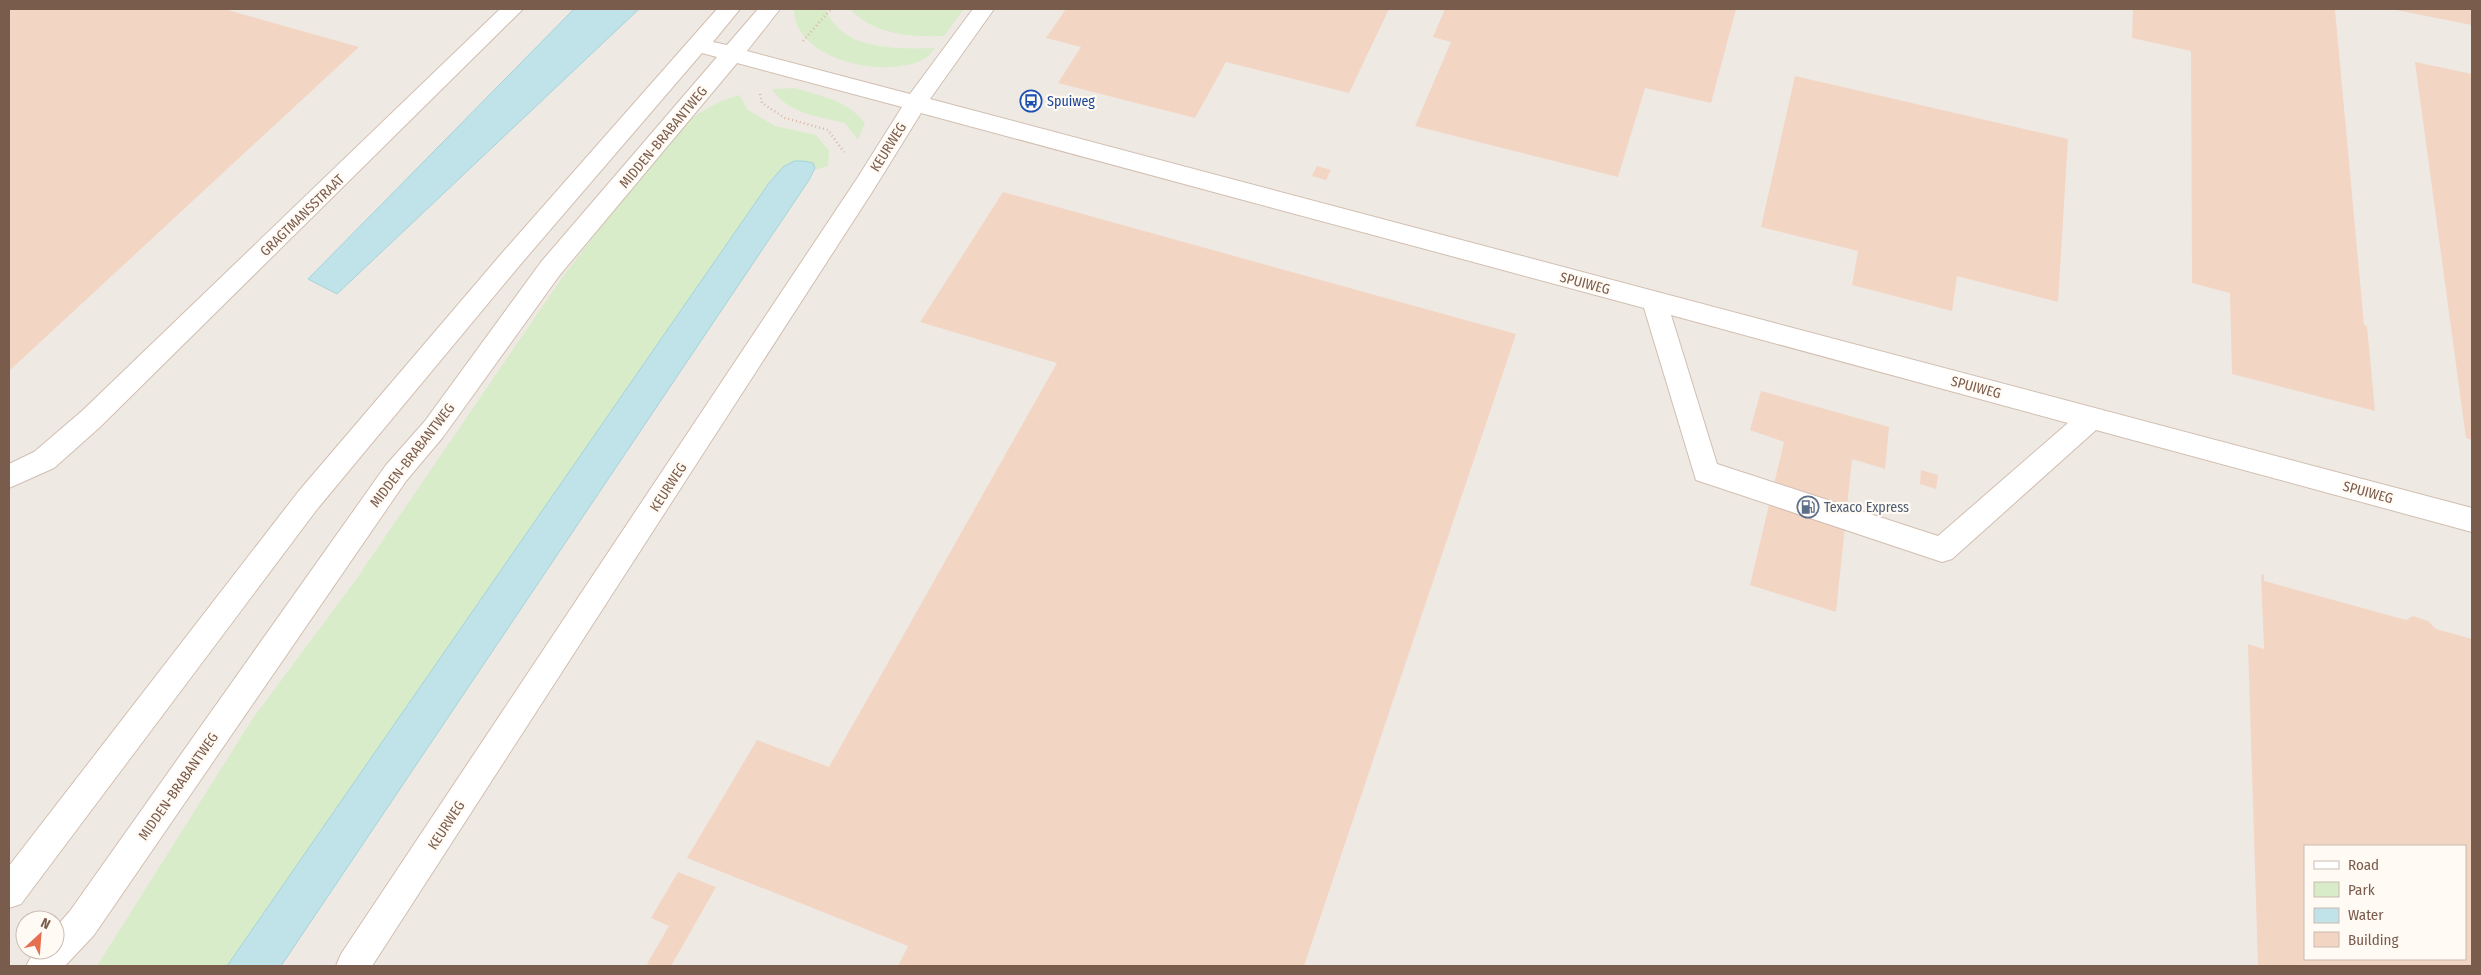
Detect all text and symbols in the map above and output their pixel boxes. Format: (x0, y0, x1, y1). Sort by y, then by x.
street label: MIDDEN-BRABANTWEG (616, 83, 711, 192)
bus stop icon: Spuiweg (1019, 89, 1043, 113)
place label: Spuiweg (1047, 93, 1095, 110)
street label: KEURWEG (867, 120, 910, 175)
street label: GRAGTMANSSTRAAT (257, 170, 348, 260)
street label: SPUIWEG (1558, 269, 1612, 298)
street label: SPUIWEG (1949, 373, 2003, 402)
street label: MIDDEN-BRABANTWEG (366, 400, 458, 511)
street label: KEURWEG (646, 460, 690, 515)
street label: SPUIWEG (2341, 478, 2395, 507)
fuel station icon: Texaco Express (1796, 495, 1820, 519)
place label: Texaco Express (1824, 499, 1909, 516)
street label: MIDDEN-BRABANTWEG (135, 729, 222, 843)
street label: KEURWEG (424, 798, 468, 853)
legend (2304, 845, 2466, 960)
text: Road (2348, 856, 2379, 874)
text: Park (2348, 881, 2375, 899)
text: Water (2348, 906, 2384, 924)
north arrow (15, 910, 65, 960)
text: N (38, 914, 53, 933)
text: Building (2348, 931, 2399, 949)

